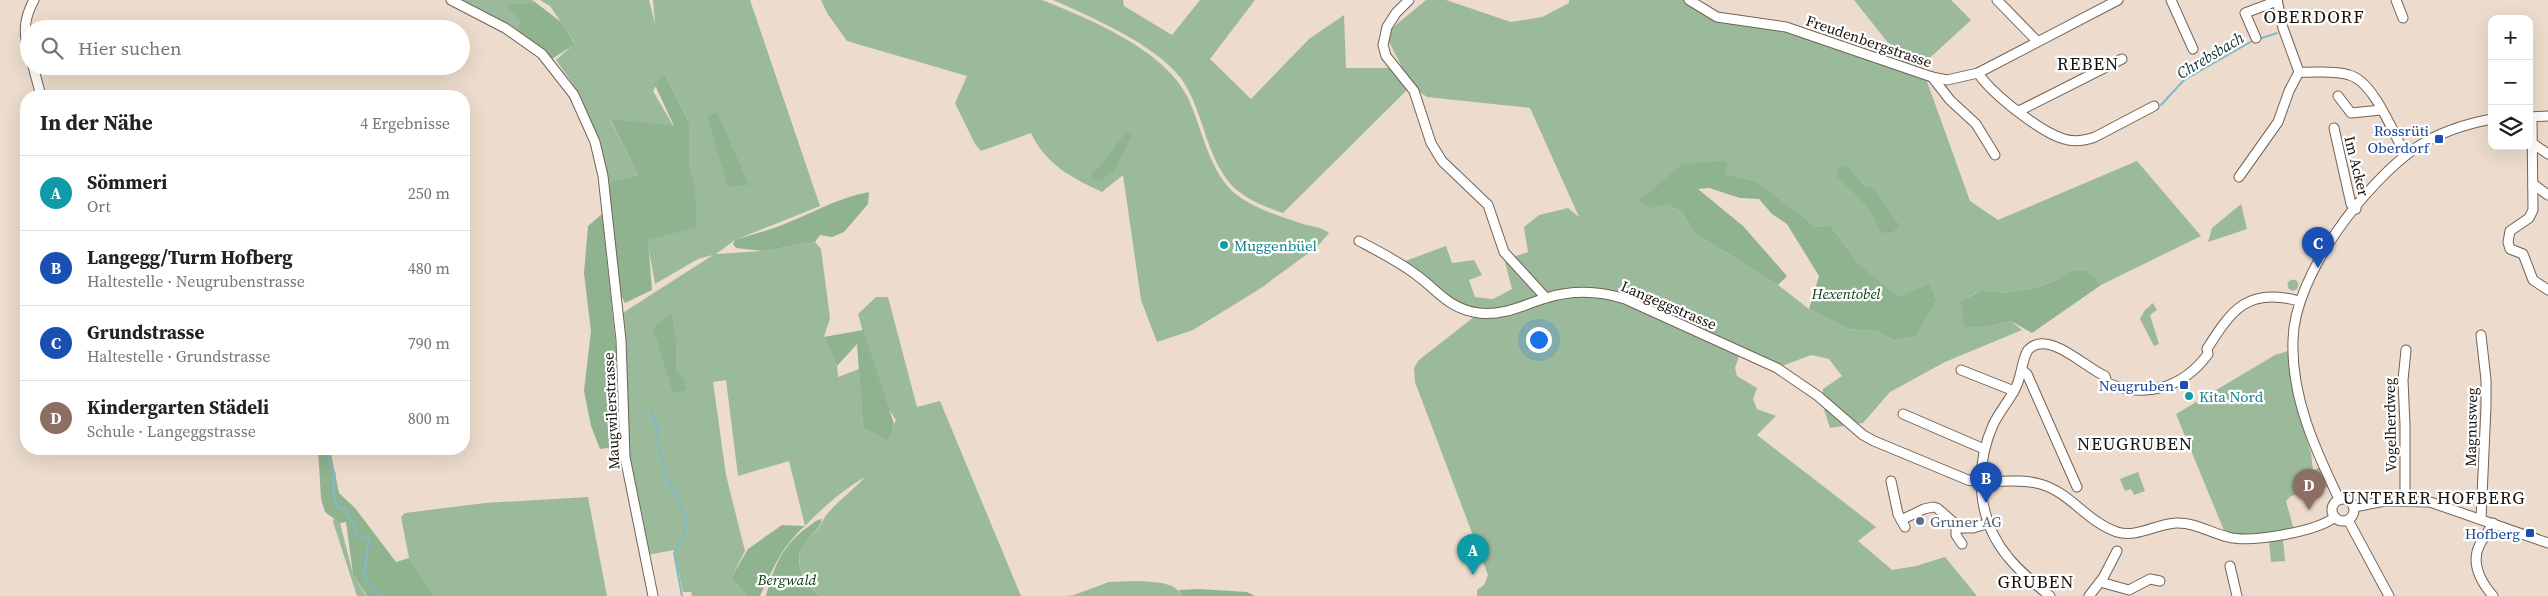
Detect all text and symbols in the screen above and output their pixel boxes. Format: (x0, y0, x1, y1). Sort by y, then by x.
district label: OBERDORF (2263, 4, 2365, 29)
street label: Freudenbergstrasse (1803, 10, 1935, 73)
map controls (2488, 15, 2533, 150)
button: + (2488, 15, 2533, 60)
search box (20, 20, 470, 75)
water label: Chrebsbach (2172, 26, 2248, 84)
icon: search (38, 34, 66, 62)
text: Hier suchen (78, 35, 182, 61)
district label: REBEN (2057, 51, 2119, 76)
button: − (2488, 60, 2533, 105)
button: layers (2488, 105, 2533, 150)
text: In der Nähe (40, 108, 153, 137)
text: 4 Ergebnisse (360, 112, 450, 134)
place label: Rossrüti Oberdorf (2367, 120, 2431, 158)
marker: Rossrüti Oberdorf (2433, 133, 2445, 145)
street label: Im Acker (2339, 134, 2375, 199)
text: Sömmeri (87, 169, 167, 195)
text: A (51, 182, 61, 204)
text: 250 m (408, 182, 450, 204)
text: Ort (87, 195, 111, 217)
pin: C (2302, 227, 2334, 268)
place label: Muggenbüel (1234, 235, 1317, 256)
marker: Muggenbüel (1218, 239, 1230, 251)
text: Langegg/Turm Hofberg (87, 244, 293, 270)
text: B (51, 257, 61, 279)
text: 480 m (408, 257, 450, 279)
text: Haltestelle · Neugrubenstrasse (87, 270, 305, 292)
street label: Langeggstrasse (1618, 275, 1720, 335)
park label: Hexentobel (1810, 283, 1881, 304)
text: Grundstrasse (87, 319, 204, 345)
your location (1526, 327, 1552, 353)
text: C (51, 332, 61, 354)
text: 790 m (408, 332, 450, 354)
text: Haltestelle · Grundstrasse (87, 345, 270, 367)
street label: Maugwilerstrasse (597, 351, 625, 470)
place label: Neugruben (2099, 375, 2174, 396)
street label: Vogelherdweg (2379, 377, 2401, 473)
marker: Neugruben (2178, 379, 2190, 391)
place label: Kita Nord (2199, 386, 2264, 407)
street label: Magnusweg (2460, 387, 2482, 467)
marker: Kita Nord (2183, 390, 2195, 402)
text: Kindergarten Städeli (87, 394, 269, 420)
text: D (50, 407, 62, 429)
text: 800 m (408, 407, 450, 429)
text: Schule · Langeggstrasse (87, 420, 256, 442)
district label: NEUGRUBEN (2077, 431, 2193, 456)
pin: B (1970, 462, 2002, 503)
pin: D (2293, 469, 2325, 510)
district label: UNTERER HOFBERG (2342, 485, 2526, 510)
place label: Gruner AG (1930, 511, 2002, 532)
marker: Gruner AG (1914, 515, 1926, 527)
place label: Hofberg (2465, 523, 2520, 544)
marker: Hofberg (2524, 527, 2536, 539)
pin: A (1457, 534, 1489, 575)
park label: Bergwald (757, 569, 817, 590)
district label: GRUBEN (1998, 569, 2074, 594)

